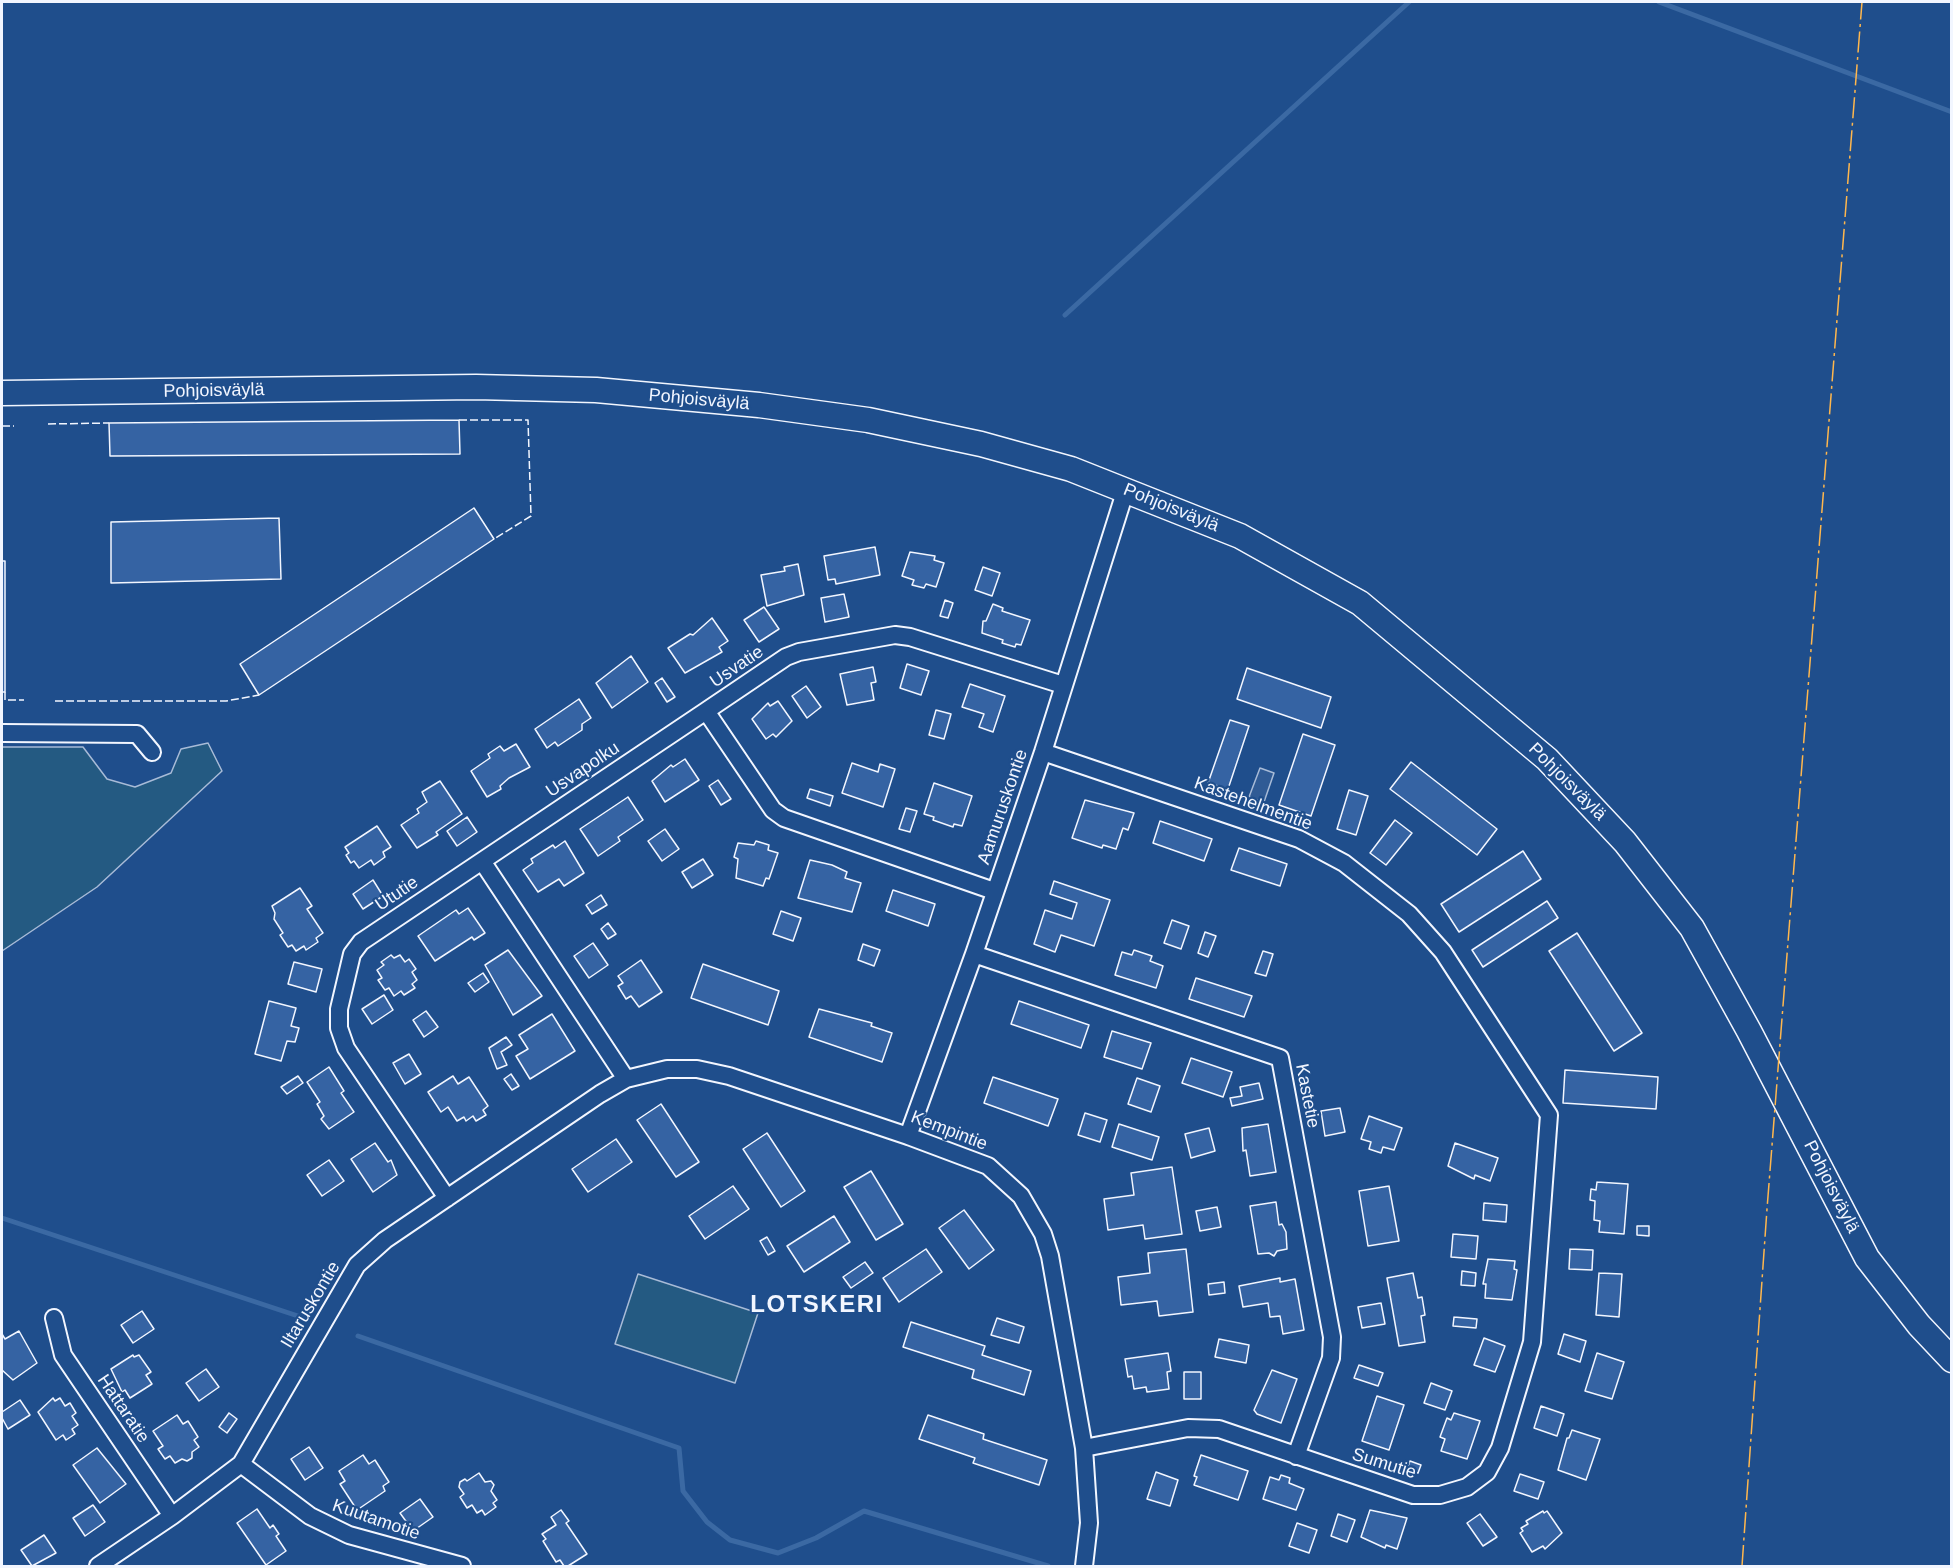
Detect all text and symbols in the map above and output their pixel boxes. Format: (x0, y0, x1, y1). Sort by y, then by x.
street label: Pohjoisväylä (163, 379, 265, 403)
street label: Pohjoisväylä (648, 385, 750, 415)
street label: Pohjoisväylä (1120, 479, 1222, 537)
street label: Usvatie (706, 641, 768, 693)
street label: Usvapolku (542, 738, 624, 802)
street label: Pohjoisväylä (1524, 739, 1610, 825)
street label: Aamuruskontie (973, 747, 1033, 867)
street label: Kastehelmentie (1191, 773, 1315, 835)
street label: Ututie (371, 872, 423, 916)
street label: Kastetie (1290, 1062, 1324, 1130)
street label: Kempintie (908, 1107, 990, 1155)
street label: Pohjoisväylä (1798, 1137, 1864, 1237)
street label: Iltaruskontie (277, 1258, 345, 1352)
district label: LOTSKERI (750, 1291, 884, 1319)
street label: Hattaratie (92, 1371, 154, 1447)
street label: Sumutie (1349, 1444, 1419, 1484)
street label: Kuutamotie (329, 1495, 423, 1545)

